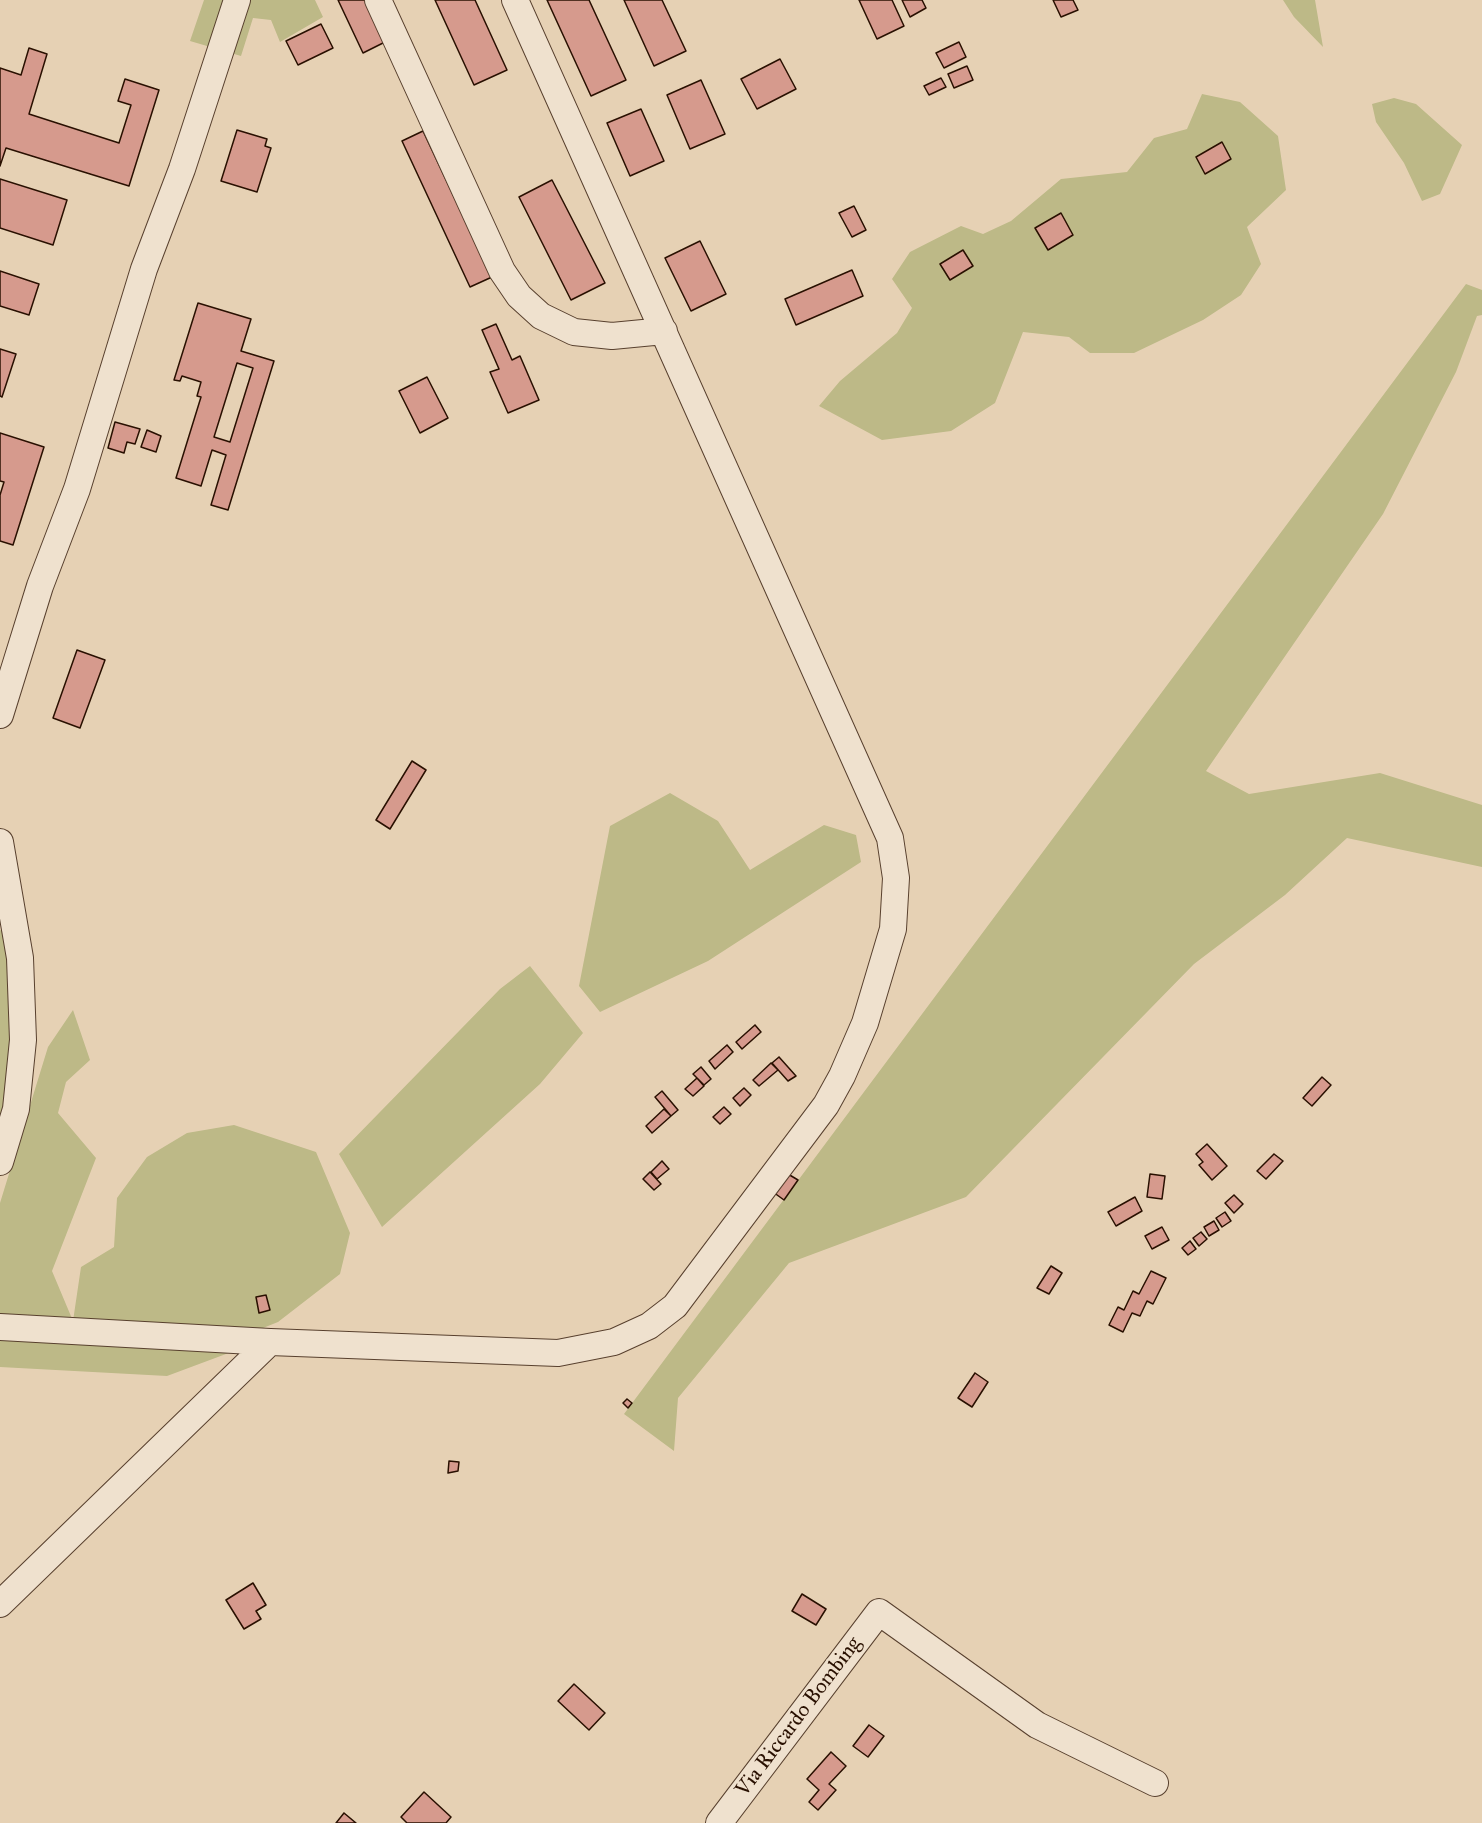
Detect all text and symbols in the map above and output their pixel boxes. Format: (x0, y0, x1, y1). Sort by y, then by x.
street label: Via Riccardo Bombing (731, 1632, 867, 1802)

